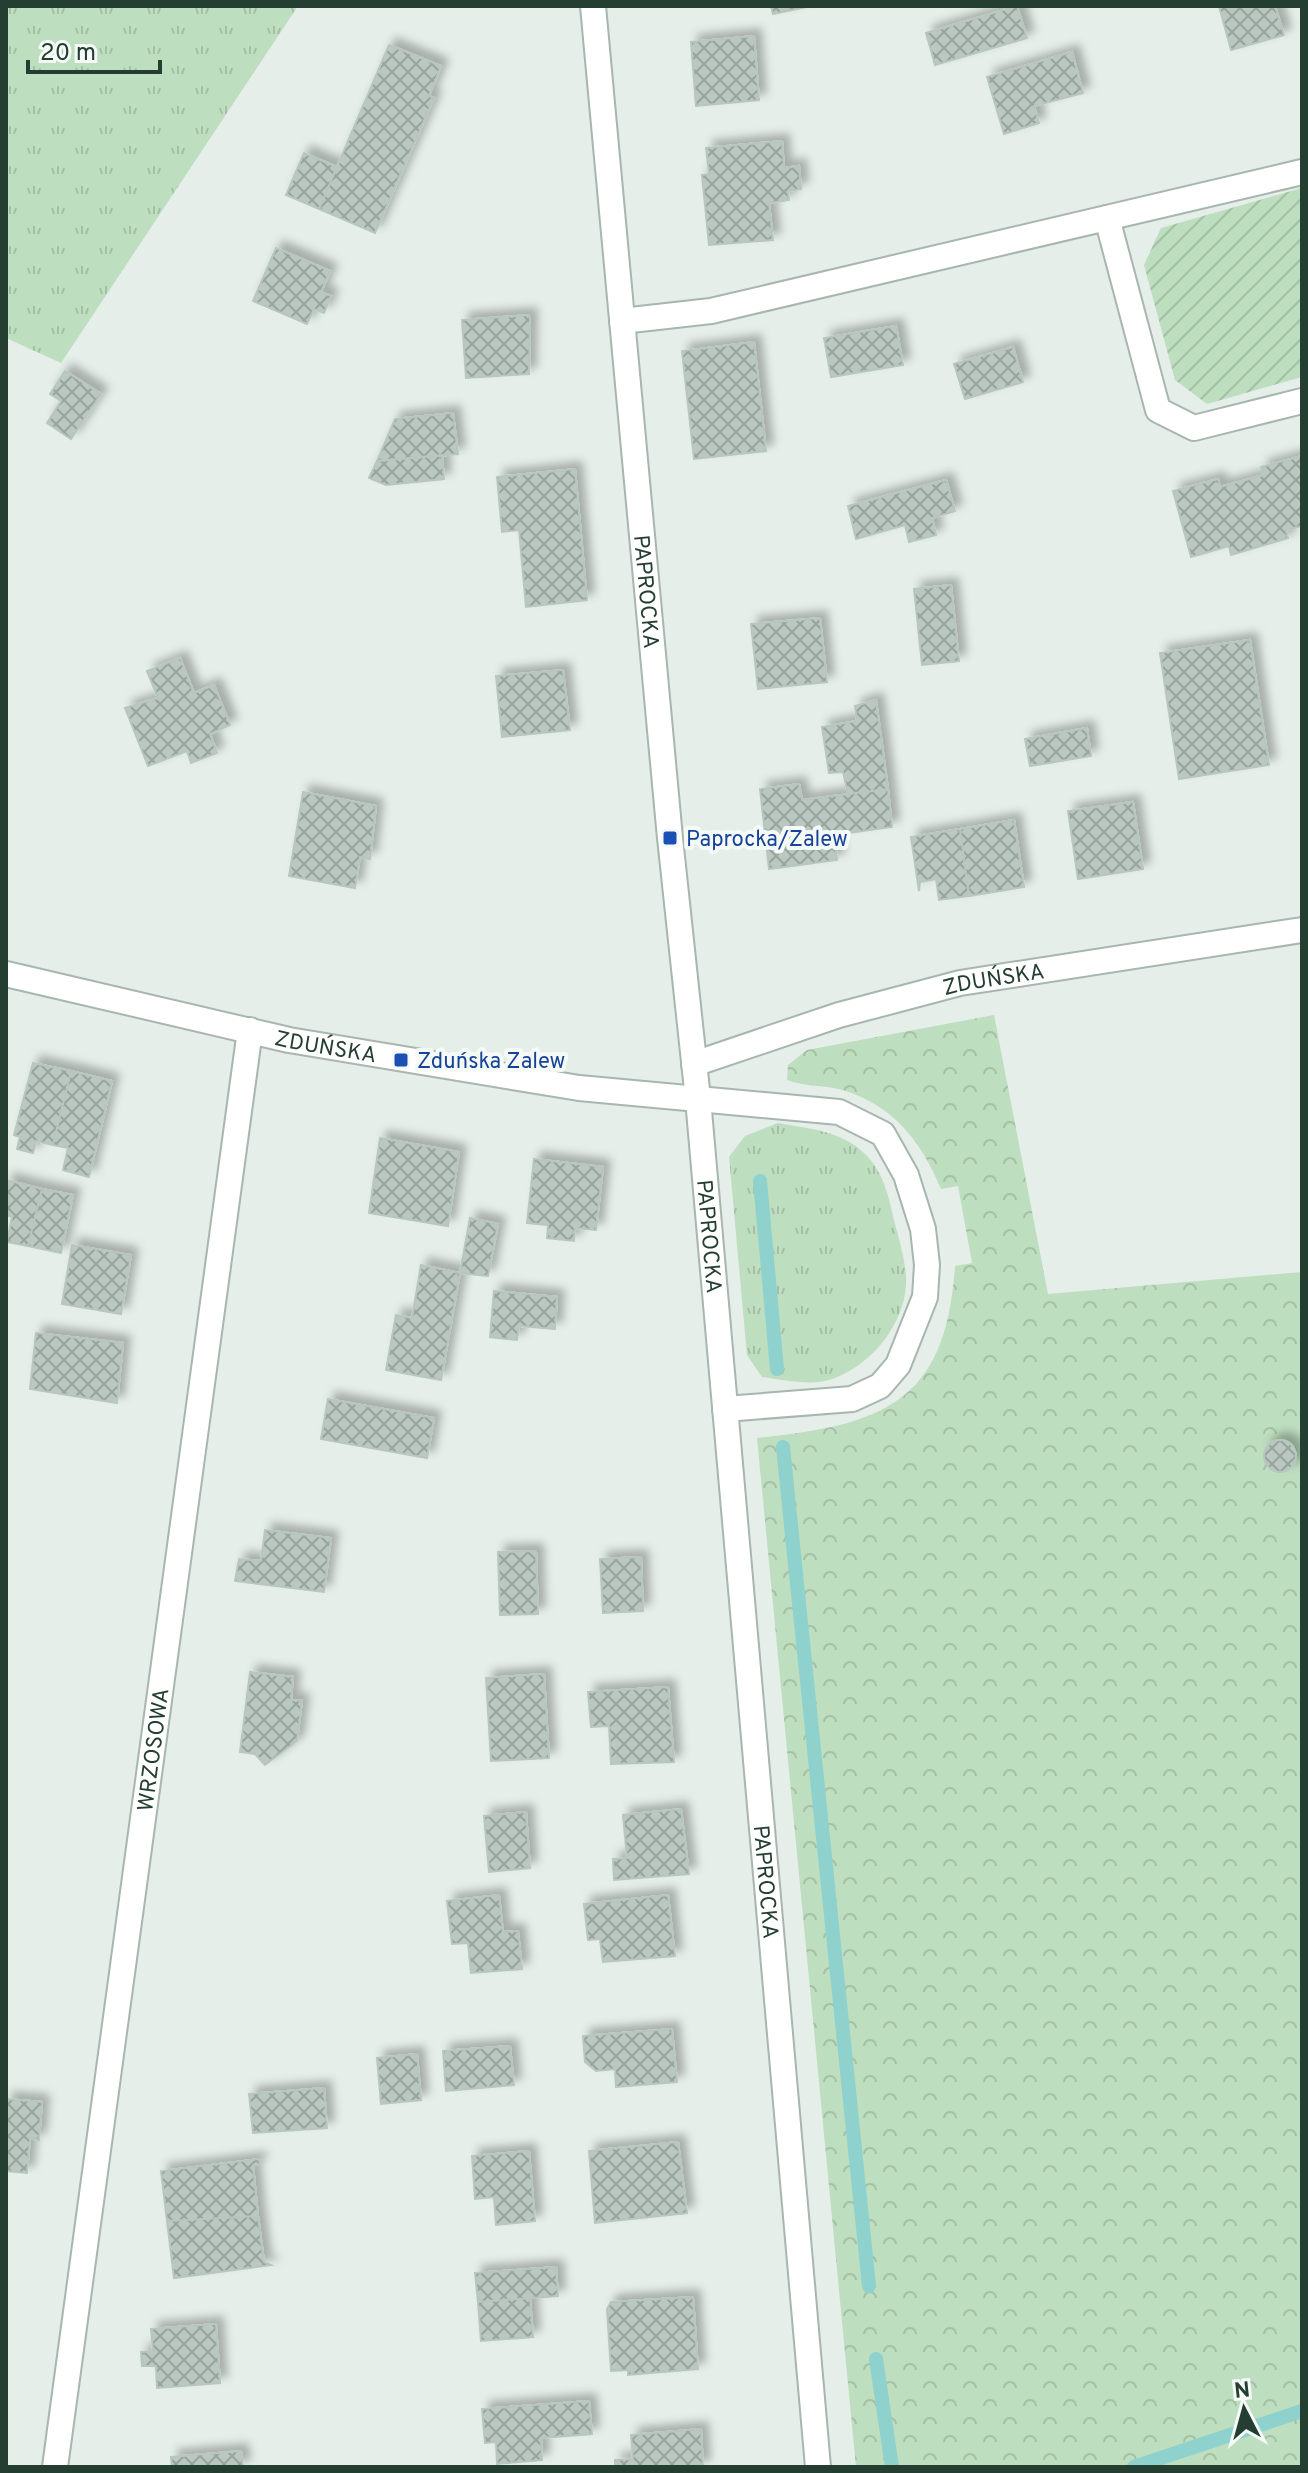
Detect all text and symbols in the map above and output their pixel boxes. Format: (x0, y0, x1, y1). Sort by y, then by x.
scale bar (28, 24, 160, 74)
text: 20 m (40, 39, 96, 69)
street label: PAPROCKA (626, 534, 663, 650)
place label: Paprocka/Zalew (686, 827, 848, 854)
marker: Paprocka/Zalew (661, 829, 679, 847)
street label: ZDUŃSKA (940, 959, 1047, 1003)
street label: ZDUŃSKA (272, 1026, 378, 1070)
place label: Zduńska Zalew (417, 1049, 565, 1076)
marker: Zduńska Zalew (392, 1051, 410, 1069)
street label: PAPROCKA (689, 1179, 726, 1295)
street label: WRZOSOWA (133, 1687, 177, 1813)
street label: PAPROCKA (746, 1824, 783, 1940)
north arrow (1204, 2369, 1284, 2449)
text: N (1233, 2377, 1251, 2406)

